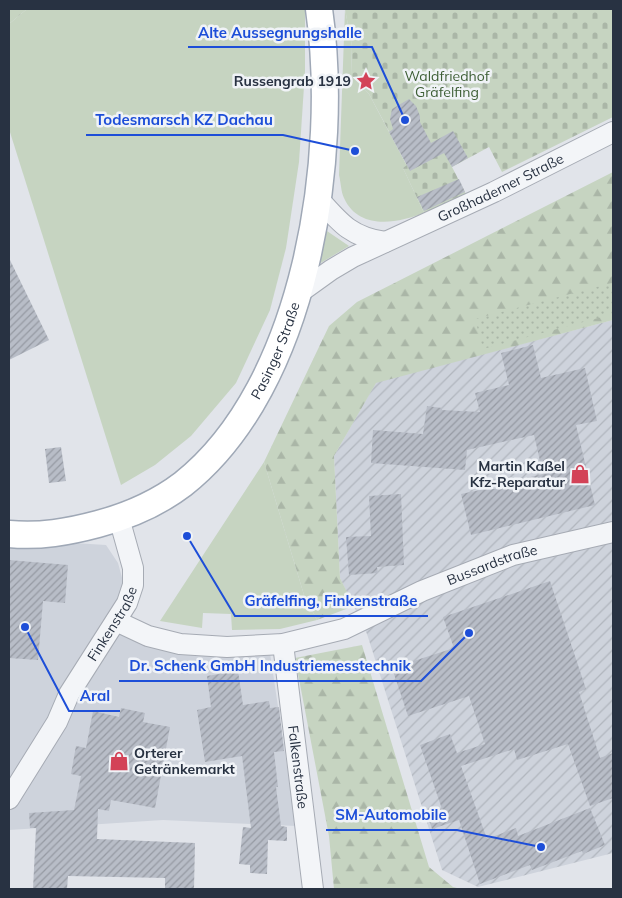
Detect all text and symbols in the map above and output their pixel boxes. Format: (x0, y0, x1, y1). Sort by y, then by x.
callout: Alte Aussegnungshalle (188, 17, 372, 47)
text: Alte Aussegnungshalle (198, 23, 362, 42)
park label: Waldfriedhof Gräfelfing (405, 67, 490, 101)
place icon: Russengrab 1919 (355, 70, 377, 92)
place label: Russengrab 1919 (234, 72, 351, 90)
callout: Todesmarsch KZ Dachau (86, 105, 283, 135)
text: Todesmarsch KZ Dachau (95, 110, 273, 129)
street label: Großhaderner Straße (435, 149, 567, 226)
street label: Pasinger Straße (247, 300, 304, 403)
place label: Martin Kaßel Kfz-Reparatur (470, 457, 565, 491)
shop icon: Martin Kaßel Kfz-Reparatur (569, 463, 591, 485)
street label: Bussardstraße (444, 541, 539, 589)
street label: Finkenstraße (83, 584, 141, 664)
callout: Gräfelfing, Finkenstraße (235, 586, 428, 616)
text: Gräfelfing, Finkenstraße (245, 591, 417, 610)
callout: Dr. Schenk GmbH Industriemesstechnik (119, 651, 421, 681)
text: Dr. Schenk GmbH Industriemesstechnik (129, 656, 411, 675)
callout: Aral (69, 681, 120, 711)
text: Aral (80, 686, 110, 705)
street label: Falkenstraße (284, 724, 312, 810)
place label: Orterer Getränkemarkt (134, 744, 235, 778)
shop icon: Orterer Getränkemarkt (108, 750, 130, 772)
callout: SM-Automobile (326, 800, 457, 830)
text: SM-Automobile (335, 805, 447, 824)

